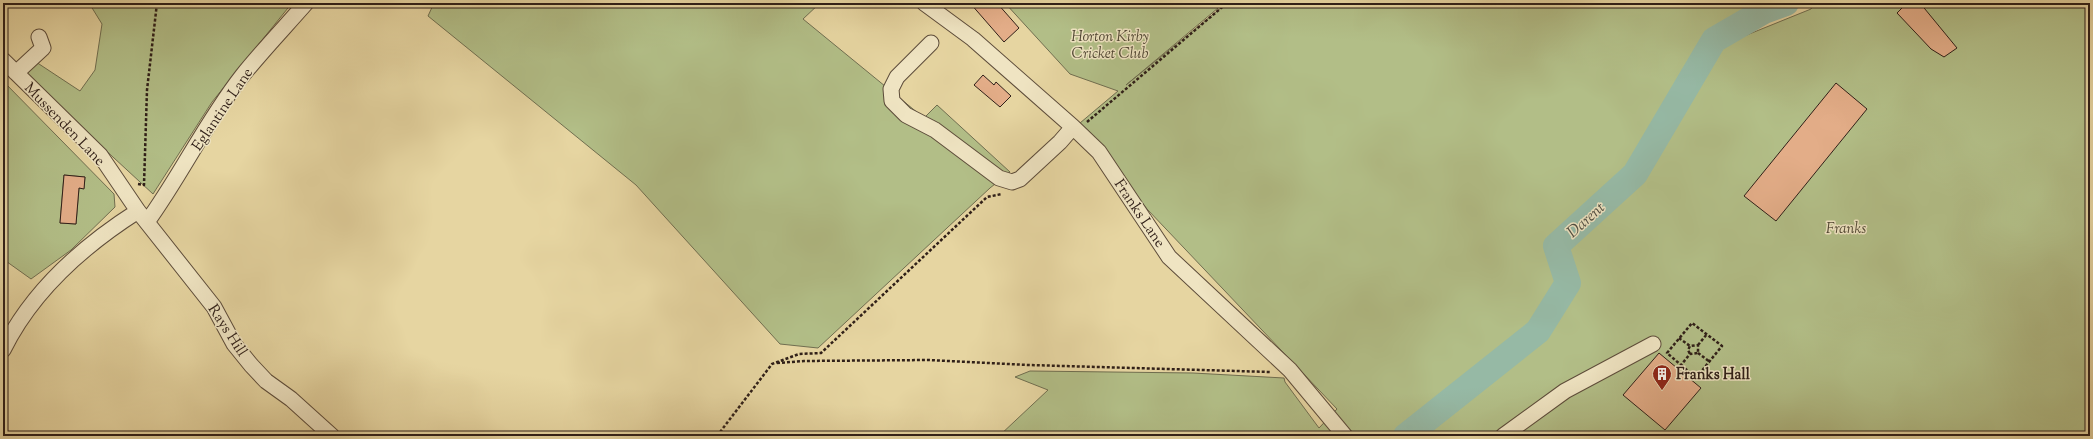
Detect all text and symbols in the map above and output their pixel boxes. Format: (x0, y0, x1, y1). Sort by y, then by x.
park label: Horton Kirby Cricket Club (1071, 27, 1149, 65)
street label: Eglantine Lane (188, 64, 259, 156)
street label: Mussenden Lane (19, 79, 109, 171)
street label: Franks Lane (1108, 175, 1169, 252)
water label: Darent (1563, 197, 1611, 244)
park label: Franks (1826, 219, 1866, 240)
street label: Rays Hill (202, 301, 251, 361)
building icon: Franks Hall (1651, 363, 1673, 391)
place label: Franks Hall (1676, 365, 1751, 386)

